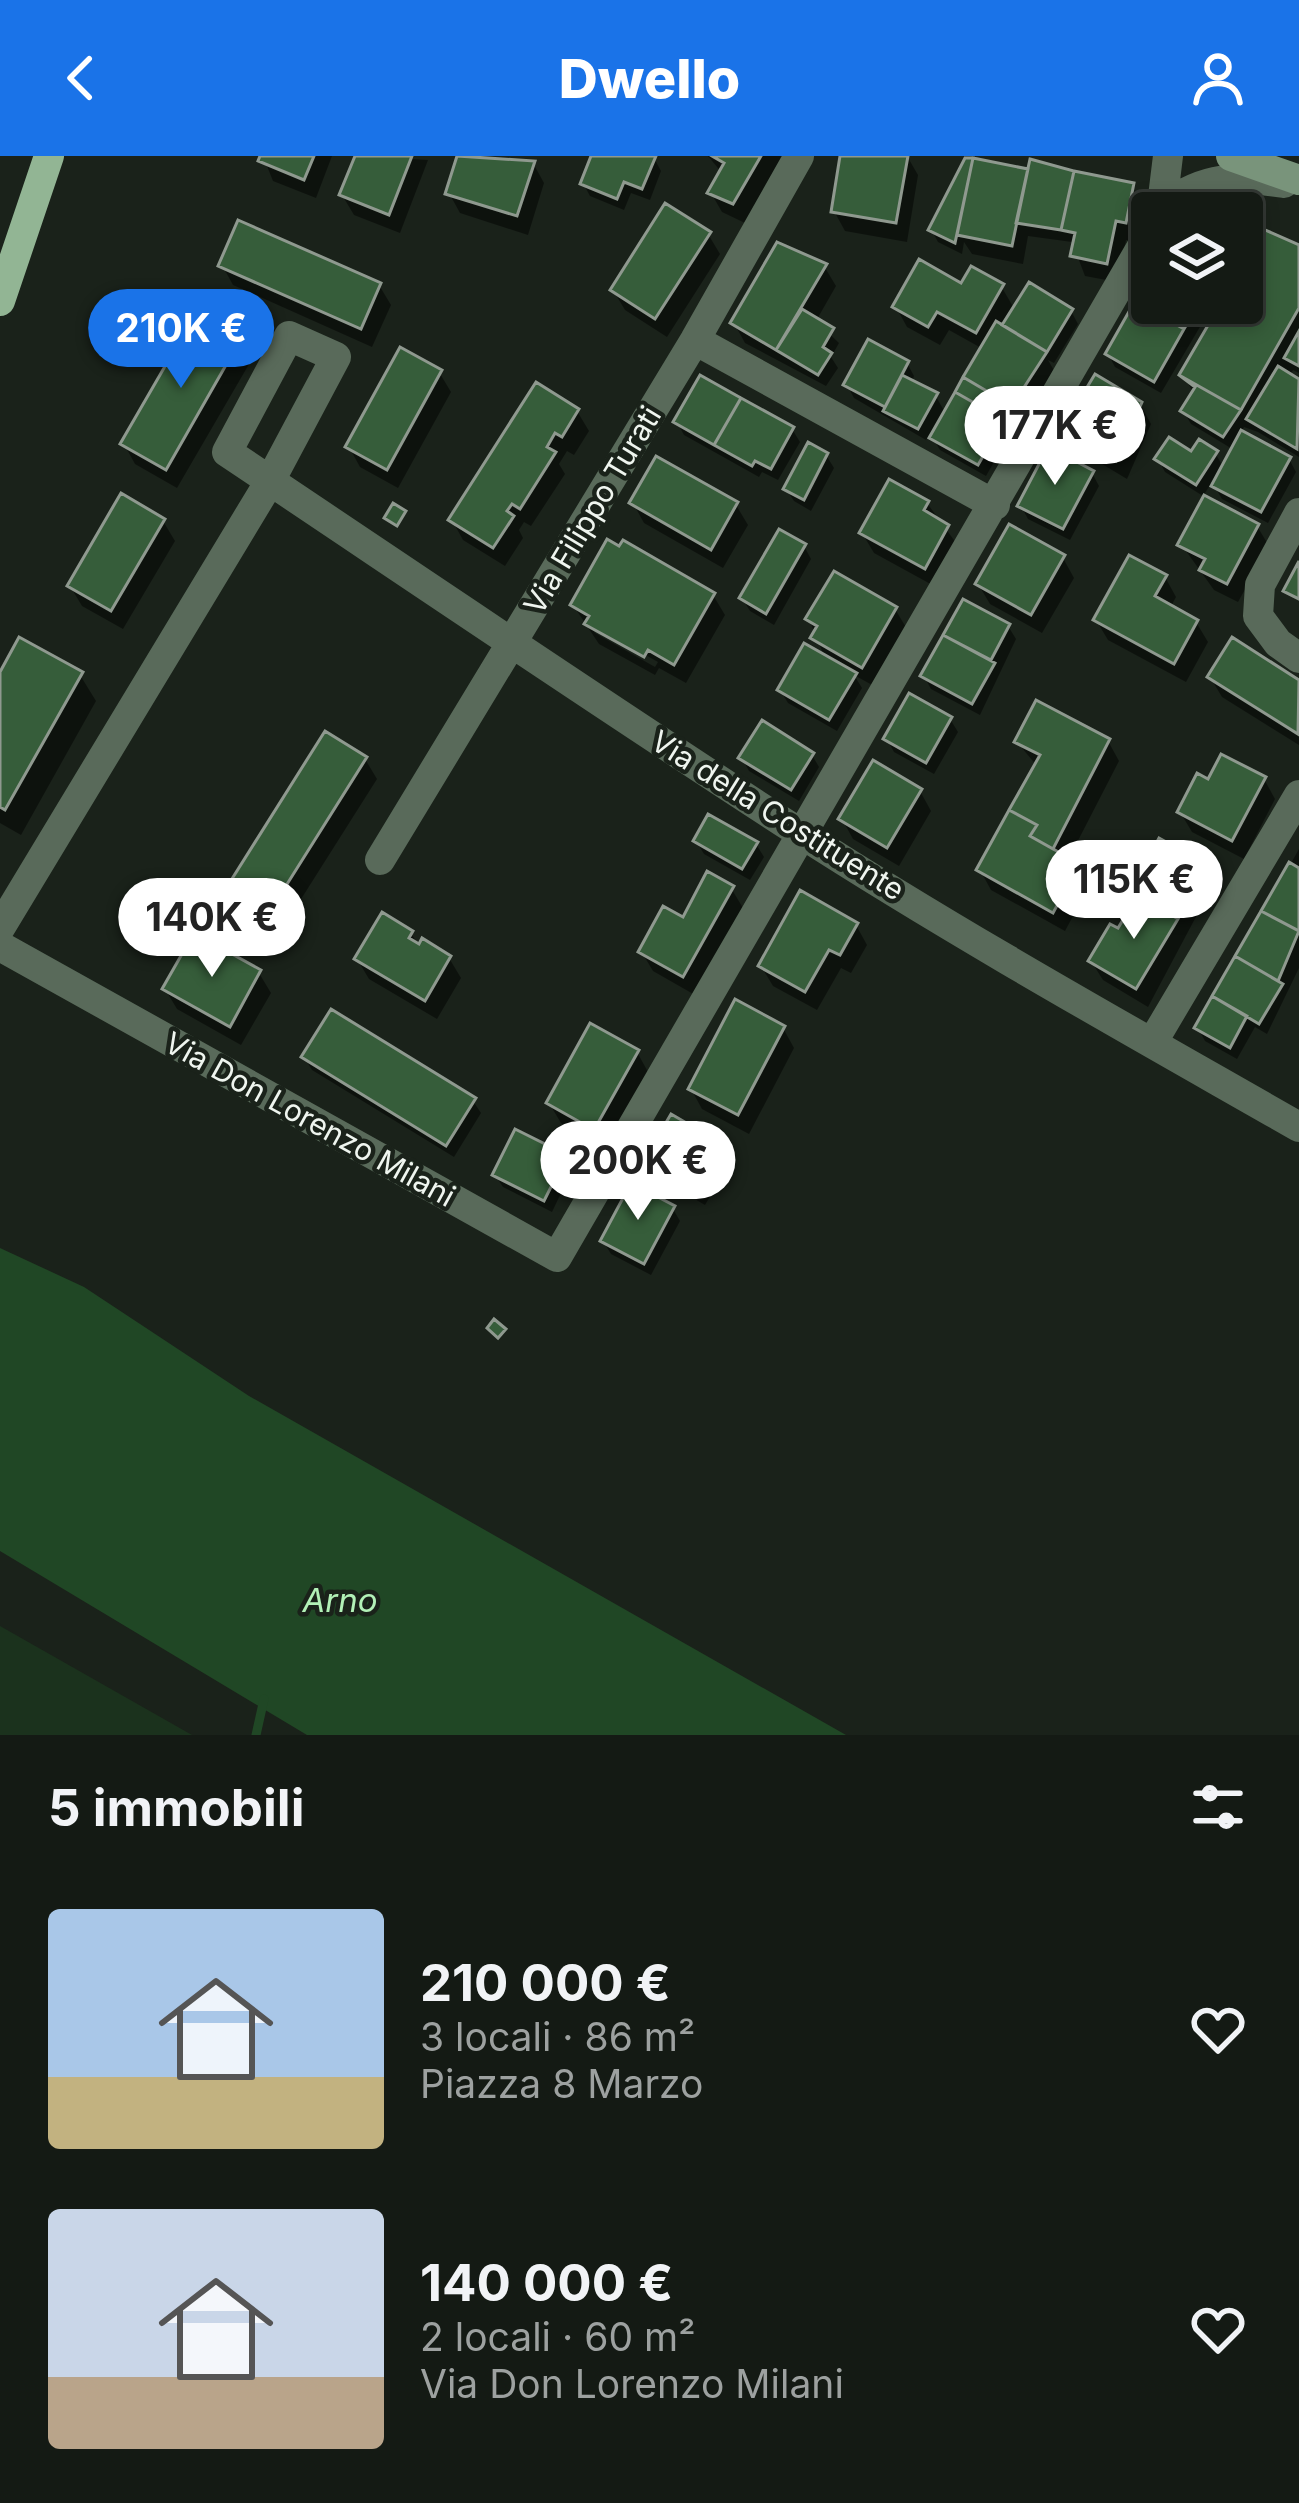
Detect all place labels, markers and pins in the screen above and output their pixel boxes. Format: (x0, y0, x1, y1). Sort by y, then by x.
pin: 210K € (83, 289, 279, 391)
pin: 177K € (957, 386, 1153, 488)
pin: 115K € (1036, 840, 1232, 942)
pin: 140K € (114, 878, 310, 980)
pin: 200K € (540, 1121, 736, 1223)

